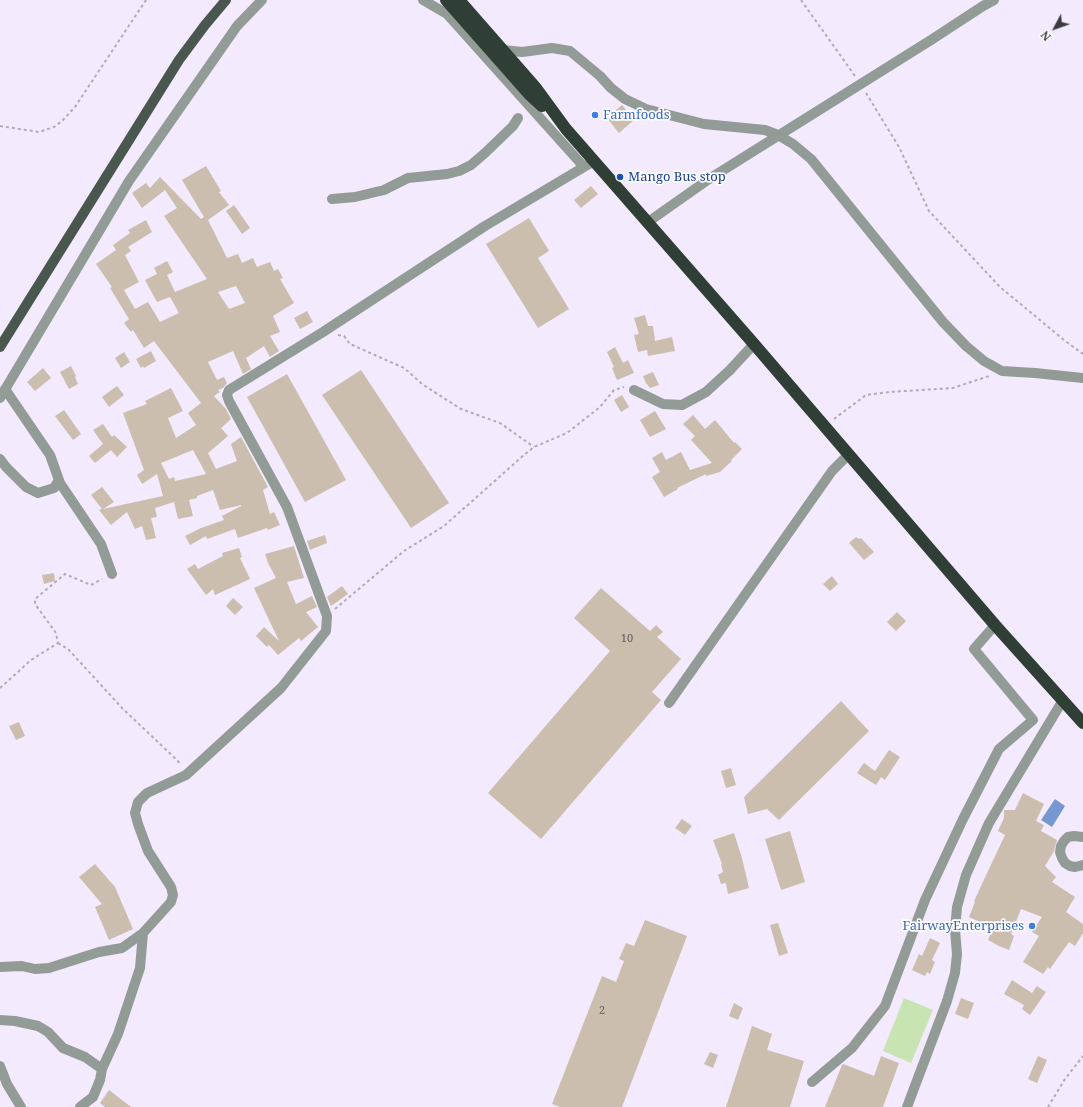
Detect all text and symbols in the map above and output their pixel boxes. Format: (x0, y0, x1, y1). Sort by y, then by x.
north arrow (1035, 8, 1075, 48)
text: N (1037, 28, 1054, 44)
place label: Farmfoods (603, 107, 670, 123)
marker: Farmfoods (590, 110, 600, 120)
place label: Mango Bus stop (628, 169, 726, 185)
marker: Mango Bus stop (615, 172, 625, 182)
house number: 10 (621, 632, 633, 646)
place label: FairwayEnterprises (903, 918, 1024, 934)
marker: FairwayEnterprises (1027, 921, 1037, 931)
house number: 2 (599, 1004, 605, 1018)

